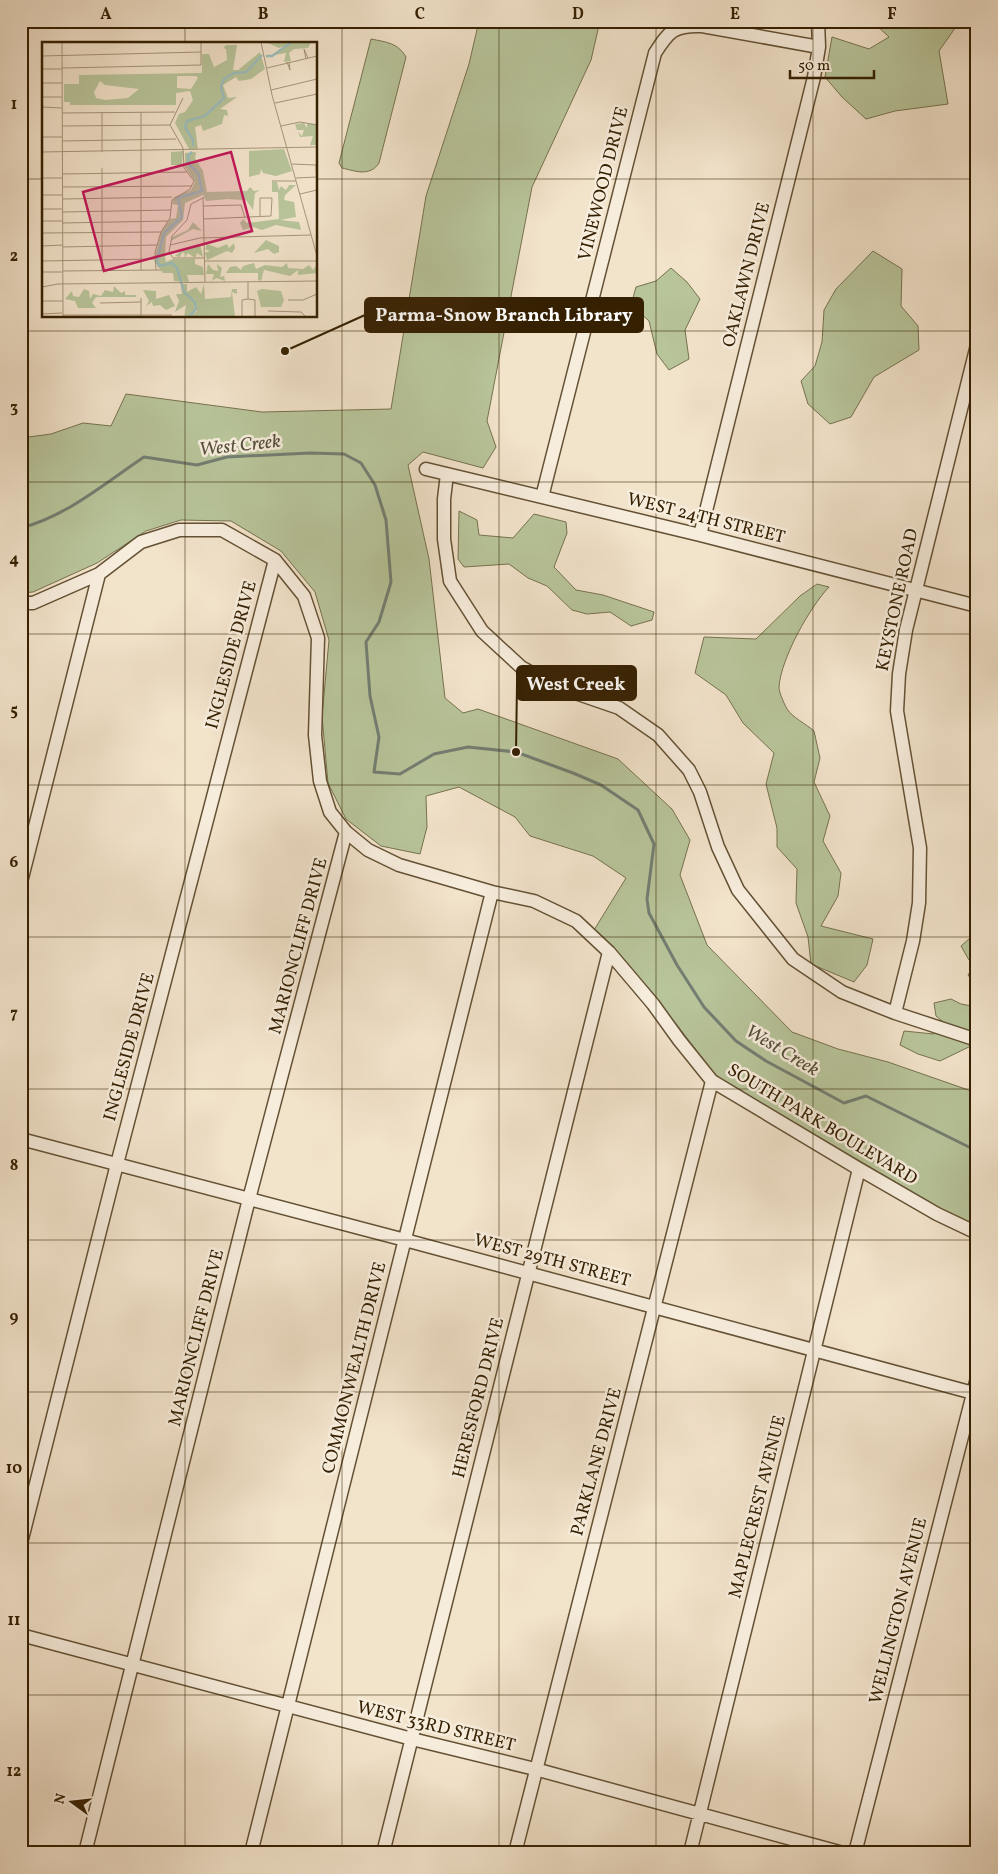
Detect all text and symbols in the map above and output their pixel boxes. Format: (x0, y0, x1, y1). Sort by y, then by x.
text: A (100, 4, 112, 26)
text: B (258, 4, 269, 26)
text: C (415, 4, 425, 26)
text: D (572, 4, 584, 26)
text: E (730, 4, 740, 26)
text: F (887, 4, 897, 26)
inset map (42, 42, 318, 318)
scale bar (790, 48, 874, 80)
text: 50 m (798, 56, 830, 77)
text: 1 (11, 94, 17, 116)
street label: VINEWOOD DRIVE (573, 104, 635, 264)
street label: OAKLAWN DRIVE (717, 200, 777, 350)
text: 2 (10, 246, 18, 268)
callout: Parma-Snow Branch Library (365, 298, 643, 332)
text: Parma-Snow Branch Library (375, 303, 633, 329)
text: 3 (10, 397, 18, 419)
water label: West Creek (198, 429, 282, 463)
street label: WEST 24TH STREET (624, 487, 788, 551)
street label: KEYSTONE ROAD (871, 526, 925, 674)
text: 4 (9, 549, 19, 571)
street label: INGLESIDE DRIVE (200, 578, 264, 732)
callout: West Creek (517, 666, 636, 700)
text: West Creek (527, 672, 626, 698)
text: 5 (10, 700, 18, 722)
text: 6 (10, 852, 19, 874)
street label: MARIONCLIFF DRIVE (263, 855, 335, 1037)
street label: INGLESIDE DRIVE (98, 970, 162, 1124)
text: 7 (10, 1003, 18, 1025)
water label: West Creek (740, 1019, 824, 1083)
street label: SOUTH PARK BOULEVARD (722, 1058, 922, 1192)
text: 8 (10, 1155, 18, 1177)
street label: WEST 29TH STREET (471, 1228, 633, 1294)
street label: MARIONCLIFF DRIVE (163, 1247, 231, 1429)
street label: COMMONWEALTH DRIVE (317, 1259, 393, 1477)
text: 9 (10, 1307, 19, 1329)
street label: HERESFORD DRIVE (447, 1315, 511, 1481)
street label: PARKLANE DRIVE (565, 1385, 629, 1539)
street label: MAPLECREST AVENUE (723, 1413, 793, 1601)
text: 10 (6, 1458, 22, 1480)
street label: WELLINGTON AVENUE (864, 1515, 934, 1707)
text: 11 (8, 1610, 20, 1632)
street label: WEST 33RD STREET (354, 1695, 518, 1759)
text: 12 (7, 1761, 21, 1783)
north arrow (48, 1776, 98, 1826)
text: N (50, 1792, 71, 1806)

